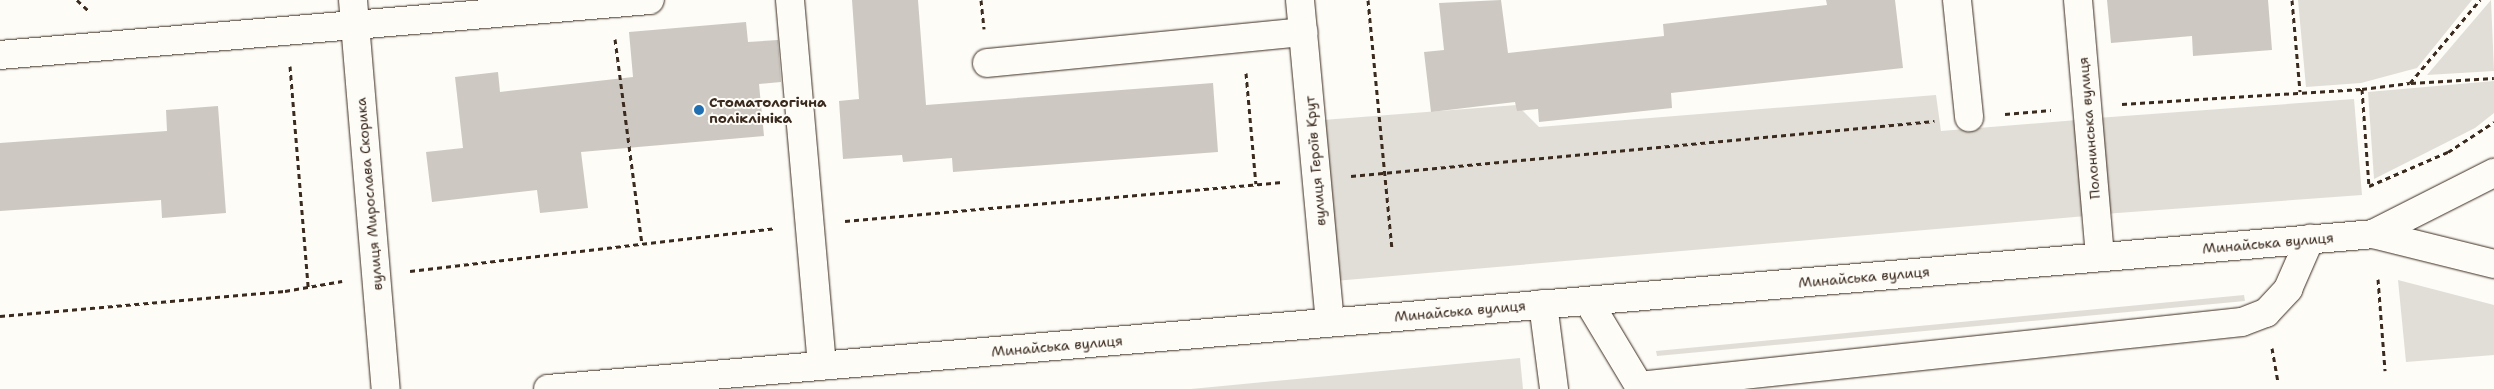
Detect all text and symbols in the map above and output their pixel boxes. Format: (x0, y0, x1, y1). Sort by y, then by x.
street label: Полонинська вулиця (2074, 56, 2104, 200)
place label: Стоматологічна поліклініка (709, 94, 827, 126)
street label: вулиця Героїв Крут (1301, 95, 1329, 227)
street label: вулиця Мирослава Скорика (352, 97, 386, 291)
marker: Стоматологічна поліклініка (693, 104, 705, 116)
street label: Минайська вулиця (2202, 229, 2334, 257)
street label: Минайська вулиця (1798, 263, 1930, 291)
street label: Минайська вулиця (1394, 297, 1526, 325)
street label: Минайська вулиця (991, 332, 1123, 360)

